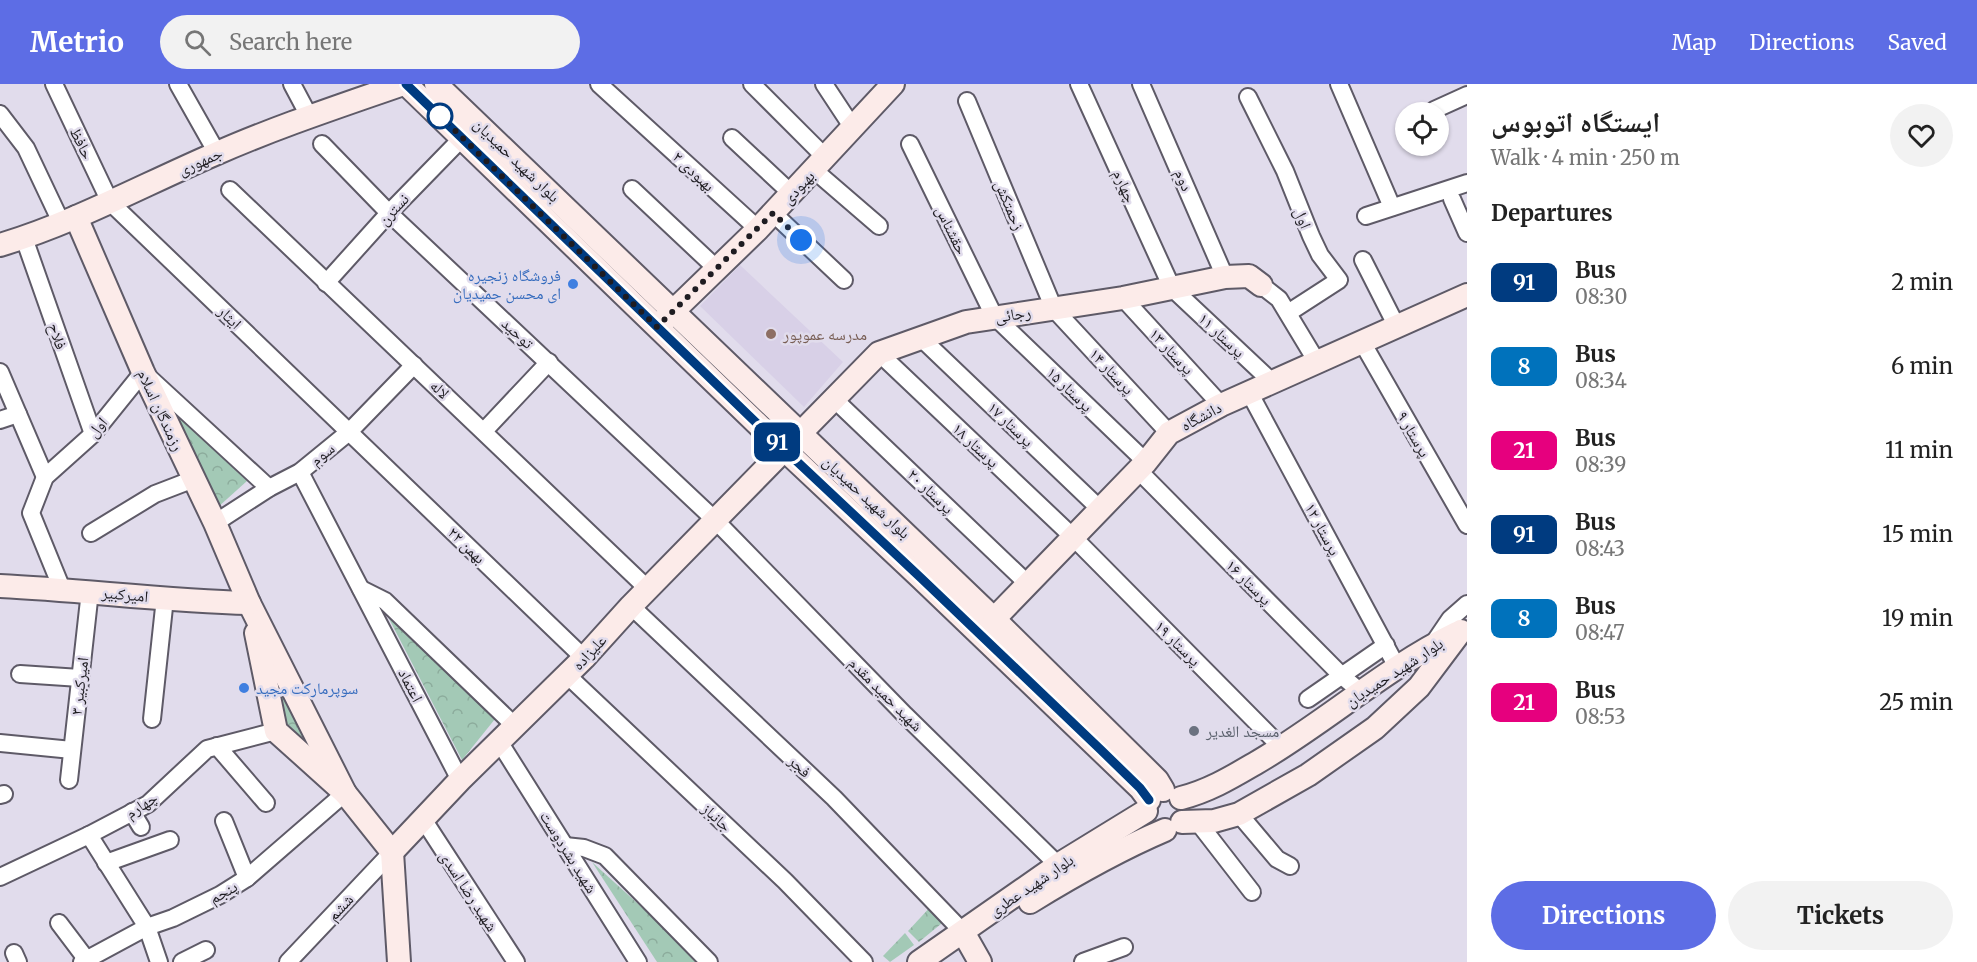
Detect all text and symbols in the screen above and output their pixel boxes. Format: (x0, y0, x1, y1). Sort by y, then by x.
search box (160, 15, 580, 69)
text: Metrio (30, 24, 124, 60)
icon: search (181, 26, 214, 59)
text: Search here (229, 28, 352, 56)
text: Map (1672, 29, 1716, 56)
text: Directions (1749, 29, 1854, 56)
text: Saved (1887, 29, 1947, 56)
map controls (1395, 102, 1449, 156)
button: locate (1395, 102, 1449, 156)
unlabelled marker (427, 103, 453, 129)
text: ایستگاه اتوبوس (1491, 104, 1660, 140)
button: heart (1890, 104, 1953, 167)
street label: بلوار شهید حمیدیان (469, 114, 564, 207)
street label: حافظ (66, 124, 98, 162)
street label: جمهوری (175, 142, 226, 180)
text: Walk · 4 min · 250 m (1491, 145, 1680, 170)
street label: بهبودی ۲ (668, 147, 719, 196)
street label: بهبودی (777, 166, 819, 209)
street label: چهارم (1108, 166, 1141, 206)
street label: دوم (1170, 166, 1197, 194)
street label: زحمتکش (990, 177, 1029, 233)
street label: نسترن (373, 189, 414, 230)
text: Departures (1491, 199, 1613, 227)
street label: حقشناس (931, 202, 972, 258)
street label: اول (1289, 205, 1316, 232)
your location (786, 225, 816, 255)
text: Bus (1575, 256, 1616, 284)
place label: فروشگاه زنجیره ای محسن حمیدیان (453, 265, 561, 304)
text: 2 min (1891, 268, 1953, 296)
text: 91 (1513, 269, 1535, 296)
marker: فروشگاه زنجیره ای محسن حمیدیان (566, 277, 580, 291)
text: 08:30 (1575, 284, 1627, 309)
street label: ایثار (213, 300, 246, 333)
street label: رجائی (994, 302, 1032, 327)
street label: پرستار ۱۱ (1194, 308, 1250, 362)
street label: توحید (498, 313, 538, 353)
street label: فلاح (43, 320, 72, 352)
street label: پرستار ۱۳ (1145, 323, 1199, 379)
place label: مدرسه عموپور (782, 324, 867, 344)
marker: مدرسه عموپور (764, 327, 778, 341)
text: Bus (1575, 340, 1616, 368)
street label: پرستار ۱۴ (1085, 343, 1139, 399)
text: 6 min (1891, 352, 1953, 380)
text: 8 (1517, 353, 1531, 380)
street label: پرستار ۱۵ (1043, 362, 1098, 416)
street label: رزمندگان اسلام (133, 366, 189, 454)
text: 08:34 (1575, 368, 1627, 393)
street label: لاله (426, 375, 454, 403)
street label: پرستار ۱۷ (984, 397, 1039, 451)
street label: دانشگاه (1177, 397, 1225, 435)
street label: پرستار ۹ (1393, 408, 1435, 461)
street label: اول (83, 413, 112, 442)
street label: پرستار ۱۸ (948, 418, 1004, 472)
line badge: 91 (750, 422, 804, 462)
text: Bus (1575, 424, 1616, 452)
text: 91 (766, 429, 788, 456)
text: 11 min (1885, 436, 1953, 464)
text: 21 (1513, 437, 1535, 464)
street label: سوم (306, 438, 339, 471)
street label: بلوار شهید حمیدیان (818, 451, 915, 543)
text: 08:39 (1575, 452, 1626, 477)
street label: پرستار ۲۰ (904, 464, 959, 518)
street label: پرستار ۱۲ (1301, 499, 1345, 559)
text: Bus (1575, 508, 1616, 536)
text: 15 min (1882, 520, 1953, 548)
text: 91 (1513, 521, 1535, 548)
street label: ۲۲ بهمن (443, 522, 490, 568)
text: 08:43 (1575, 536, 1625, 561)
street label: پرستار ۱۶ (1222, 555, 1276, 609)
street label: امیرکبیر (100, 582, 149, 606)
text: Bus (1575, 592, 1616, 620)
text: 19 min (1882, 604, 1953, 632)
text: 8 (1517, 605, 1531, 632)
street label: پرستار ۱۹ (1151, 616, 1205, 670)
text: 08:47 (1575, 620, 1625, 645)
street label: علیزاده (568, 630, 610, 674)
street label: بلوار شهید حمیدیان (1341, 633, 1447, 712)
street label: شهید حمید مقدم (844, 653, 927, 736)
street label: امیرکبیر ۳ (66, 656, 92, 716)
street label: اعتماد (394, 665, 428, 705)
text: Bus (1575, 676, 1616, 704)
place label: سوپرمارکت مجید (256, 678, 358, 698)
marker: سوپرمارکت مجید (237, 681, 251, 695)
text: 25 min (1879, 688, 1953, 716)
text: 21 (1513, 689, 1535, 716)
text: 08:53 (1575, 704, 1626, 729)
place label: مسجد الغدیر (1205, 721, 1279, 741)
marker: مسجد الغدیر (1187, 724, 1201, 738)
street label: فجر (784, 750, 816, 781)
street label: چهارم (121, 787, 161, 824)
street label: جانباز (697, 798, 736, 836)
street label: شهید بشردوست (536, 807, 602, 897)
street label: شهید رضا اسدی (435, 847, 502, 936)
street label: بلوار شهید عطری (985, 849, 1078, 921)
street label: پنجم (205, 876, 241, 909)
button: Directions (1491, 881, 1716, 950)
button: Tickets (1728, 881, 1953, 950)
street label: ششم (323, 889, 358, 925)

